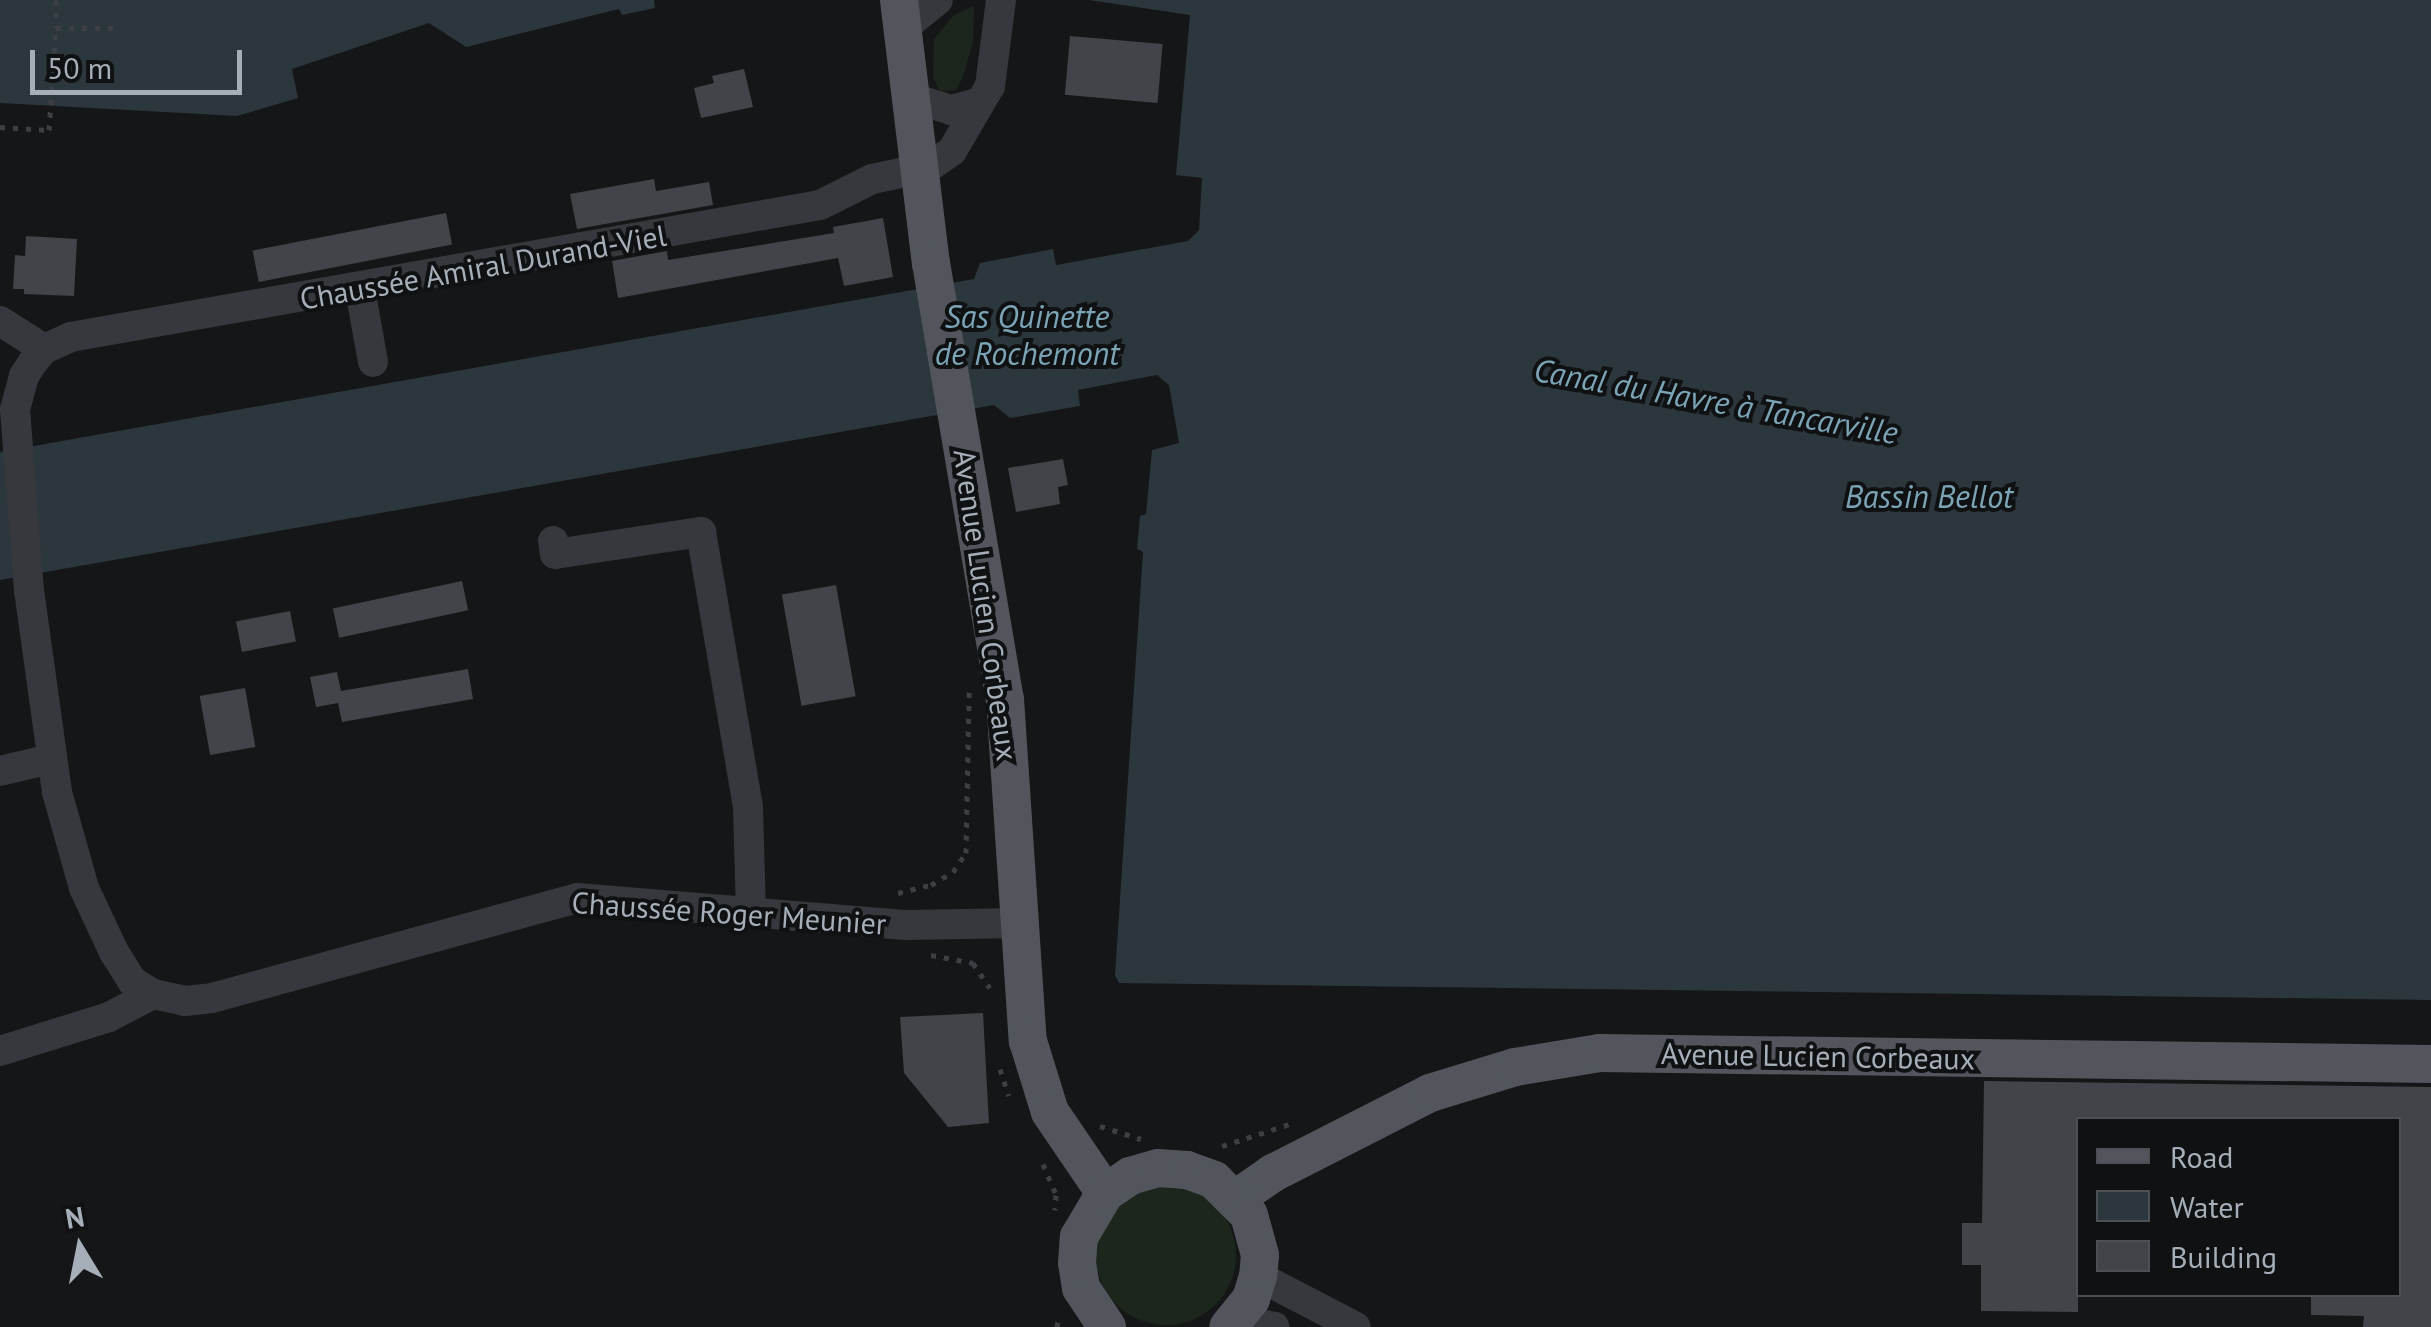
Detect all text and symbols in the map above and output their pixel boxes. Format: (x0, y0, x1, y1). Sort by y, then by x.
scale bar (35, 30, 248, 92)
text: 50 m (47, 48, 112, 87)
street label: Chaussée Amiral Durand-Viel (297, 217, 669, 317)
water label: Sas Quinette de Rochemont (935, 298, 1119, 373)
water label: Canal du Havre à Tancarville (1531, 350, 1901, 452)
street label: Avenue Lucien Corbeaux (946, 447, 1026, 763)
water label: Bassin Bellot (1845, 477, 2013, 515)
street label: Chaussée Roger Meunier (571, 884, 887, 942)
street label: Avenue Lucien Corbeaux (1661, 1035, 1975, 1077)
legend (2076, 1117, 2401, 1297)
text: Road (2170, 1137, 2234, 1176)
text: Water (2170, 1187, 2244, 1226)
north arrow (30, 1197, 130, 1297)
text: N (62, 1197, 87, 1237)
text: Building (2170, 1237, 2277, 1276)

